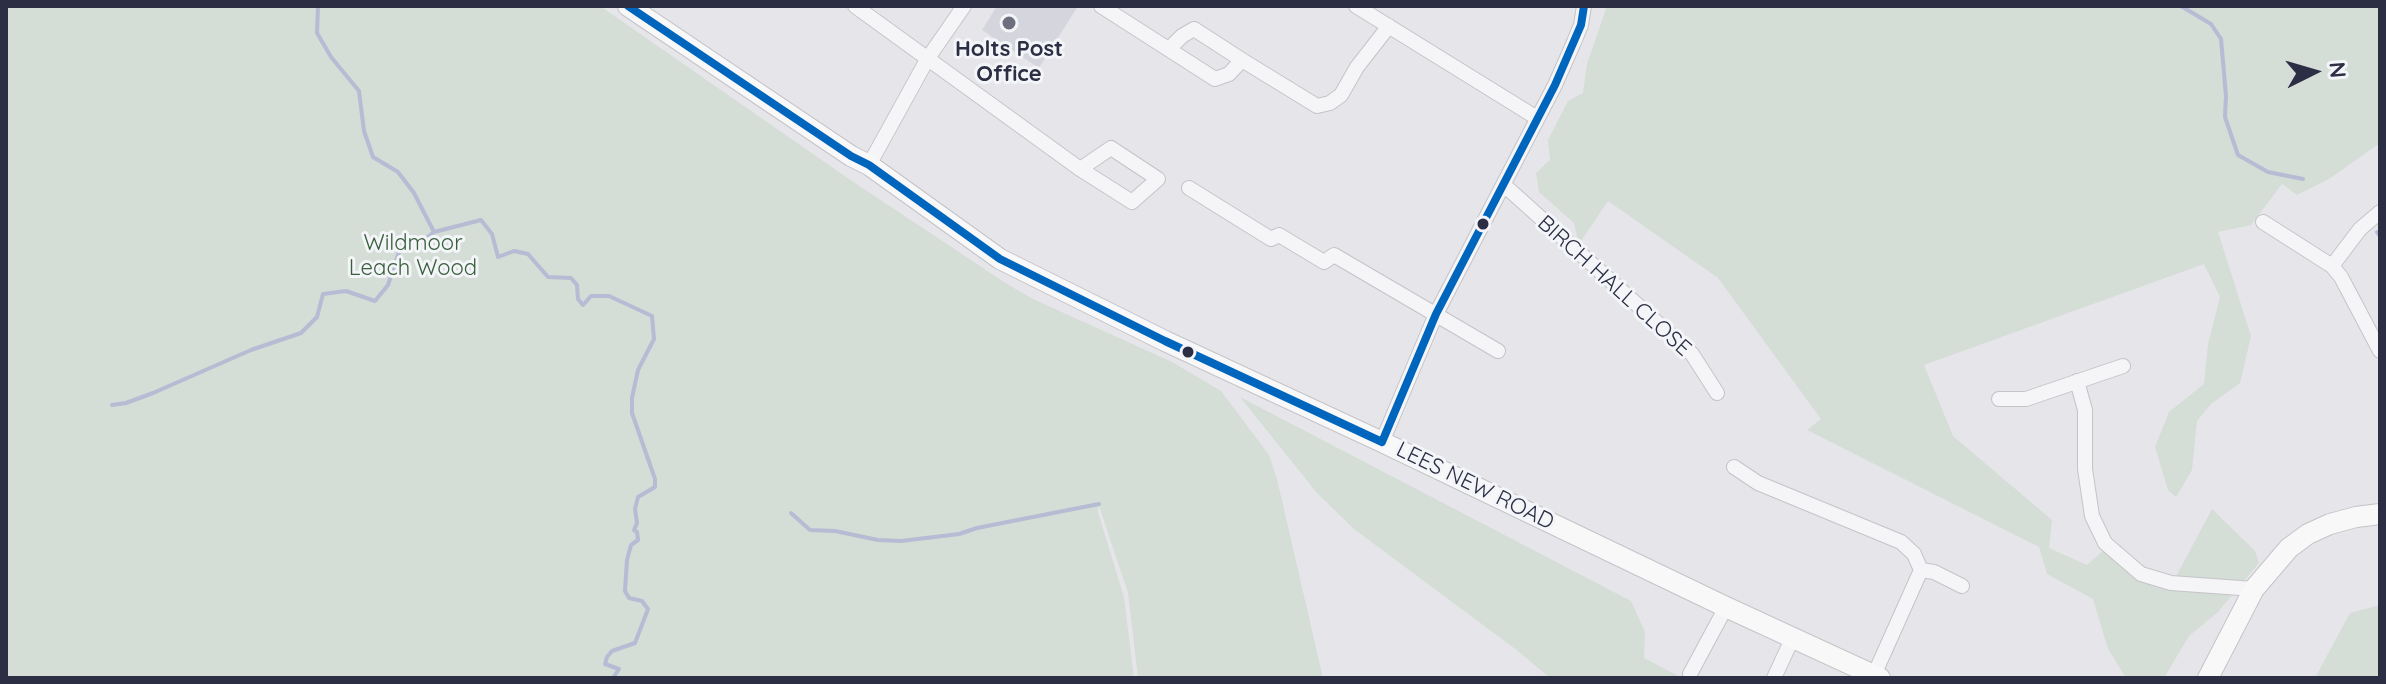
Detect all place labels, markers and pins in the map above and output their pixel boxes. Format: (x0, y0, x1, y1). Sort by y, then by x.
marker: Holts Post Office (1000, 14, 1018, 32)
place label: Holts Post Office (955, 36, 1063, 88)
unlabelled marker (1475, 216, 1491, 232)
unlabelled marker (1180, 344, 1196, 360)

